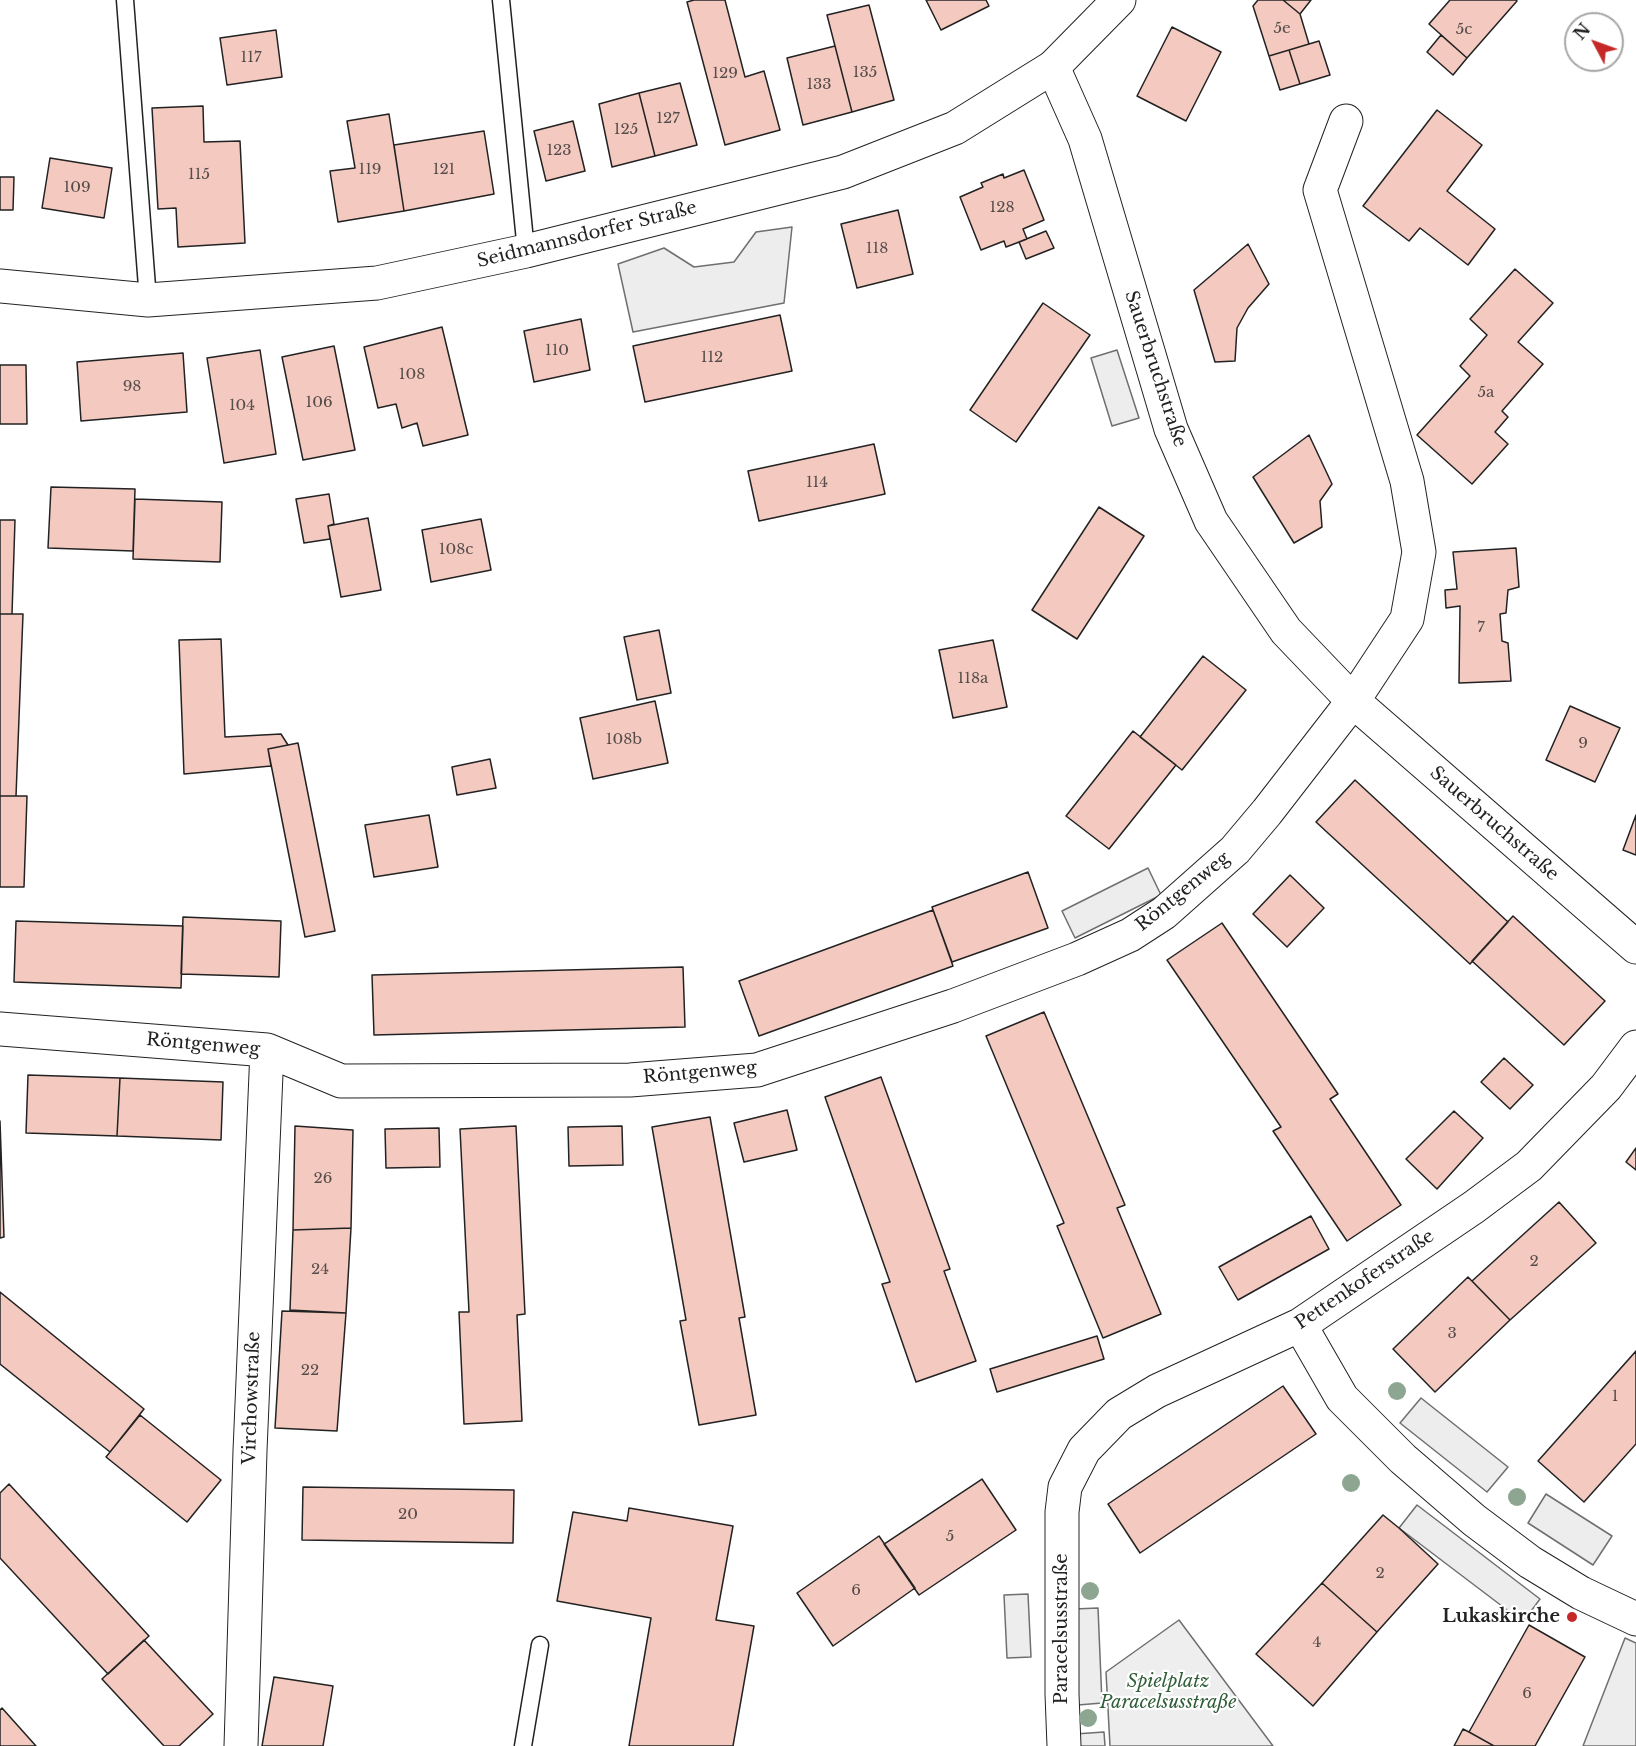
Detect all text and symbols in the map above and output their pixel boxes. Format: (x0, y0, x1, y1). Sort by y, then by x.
north arrow (1564, 12, 1624, 72)
text: N (1569, 19, 1594, 44)
house number: 5e (1273, 20, 1291, 38)
house number: 5c (1456, 21, 1472, 39)
house number: 117 (241, 49, 261, 67)
house number: 135 (853, 64, 877, 82)
house number: 129 (712, 65, 738, 83)
house number: 133 (806, 76, 832, 94)
house number: 127 (656, 110, 680, 128)
house number: 125 (614, 121, 638, 139)
house number: 123 (546, 142, 572, 160)
house number: 119 (358, 161, 382, 179)
house number: 121 (433, 161, 455, 179)
house number: 115 (188, 166, 210, 184)
house number: 109 (63, 179, 91, 197)
street label: Seidmannsdorfer Straße (475, 197, 699, 273)
house number: 128 (989, 199, 1015, 217)
house number: 118 (866, 240, 888, 258)
street label: Sauerbruchstraße (1120, 288, 1190, 450)
house number: 110 (545, 342, 569, 360)
house number: 112 (701, 349, 723, 367)
house number: 108 (399, 366, 425, 384)
house number: 98 (123, 378, 141, 396)
house number: 5a (1478, 384, 1494, 402)
house number: 106 (305, 394, 333, 412)
house number: 104 (229, 397, 255, 415)
house number: 114 (806, 474, 828, 492)
house number: 108c (439, 541, 473, 559)
house number: 7 (1477, 619, 1485, 637)
house number: 118a (958, 670, 988, 688)
house number: 108b (606, 731, 642, 749)
house number: 9 (1578, 735, 1588, 753)
street label: Sauerbruchstraße (1425, 762, 1563, 886)
street label: Röntgenweg (1132, 848, 1234, 936)
street label: Röntgenweg (145, 1029, 261, 1061)
street label: Röntgenweg (642, 1057, 758, 1089)
house number: 26 (314, 1170, 332, 1188)
street label: Pettenkoferstraße (1291, 1225, 1439, 1335)
house number: 2 (1529, 1253, 1539, 1271)
house number: 24 (311, 1261, 329, 1279)
house number: 3 (1447, 1325, 1457, 1343)
street label: Virchowstraße (239, 1331, 265, 1465)
house number: 22 (301, 1362, 319, 1380)
house number: 1 (1612, 1388, 1618, 1406)
house number: 20 (398, 1506, 418, 1524)
house number: 5 (946, 1528, 954, 1546)
street label: Paracelsusstraße (1051, 1553, 1073, 1705)
house number: 2 (1375, 1565, 1385, 1583)
house number: 6 (851, 1582, 861, 1600)
place label: Lukaskirche (1442, 1606, 1560, 1628)
marker: Lukaskirche (1565, 1610, 1579, 1624)
house number: 4 (1313, 1634, 1321, 1652)
park label: Spielplatz Paracelsusstraße (1100, 1671, 1236, 1714)
house number: 6 (1522, 1685, 1532, 1703)

